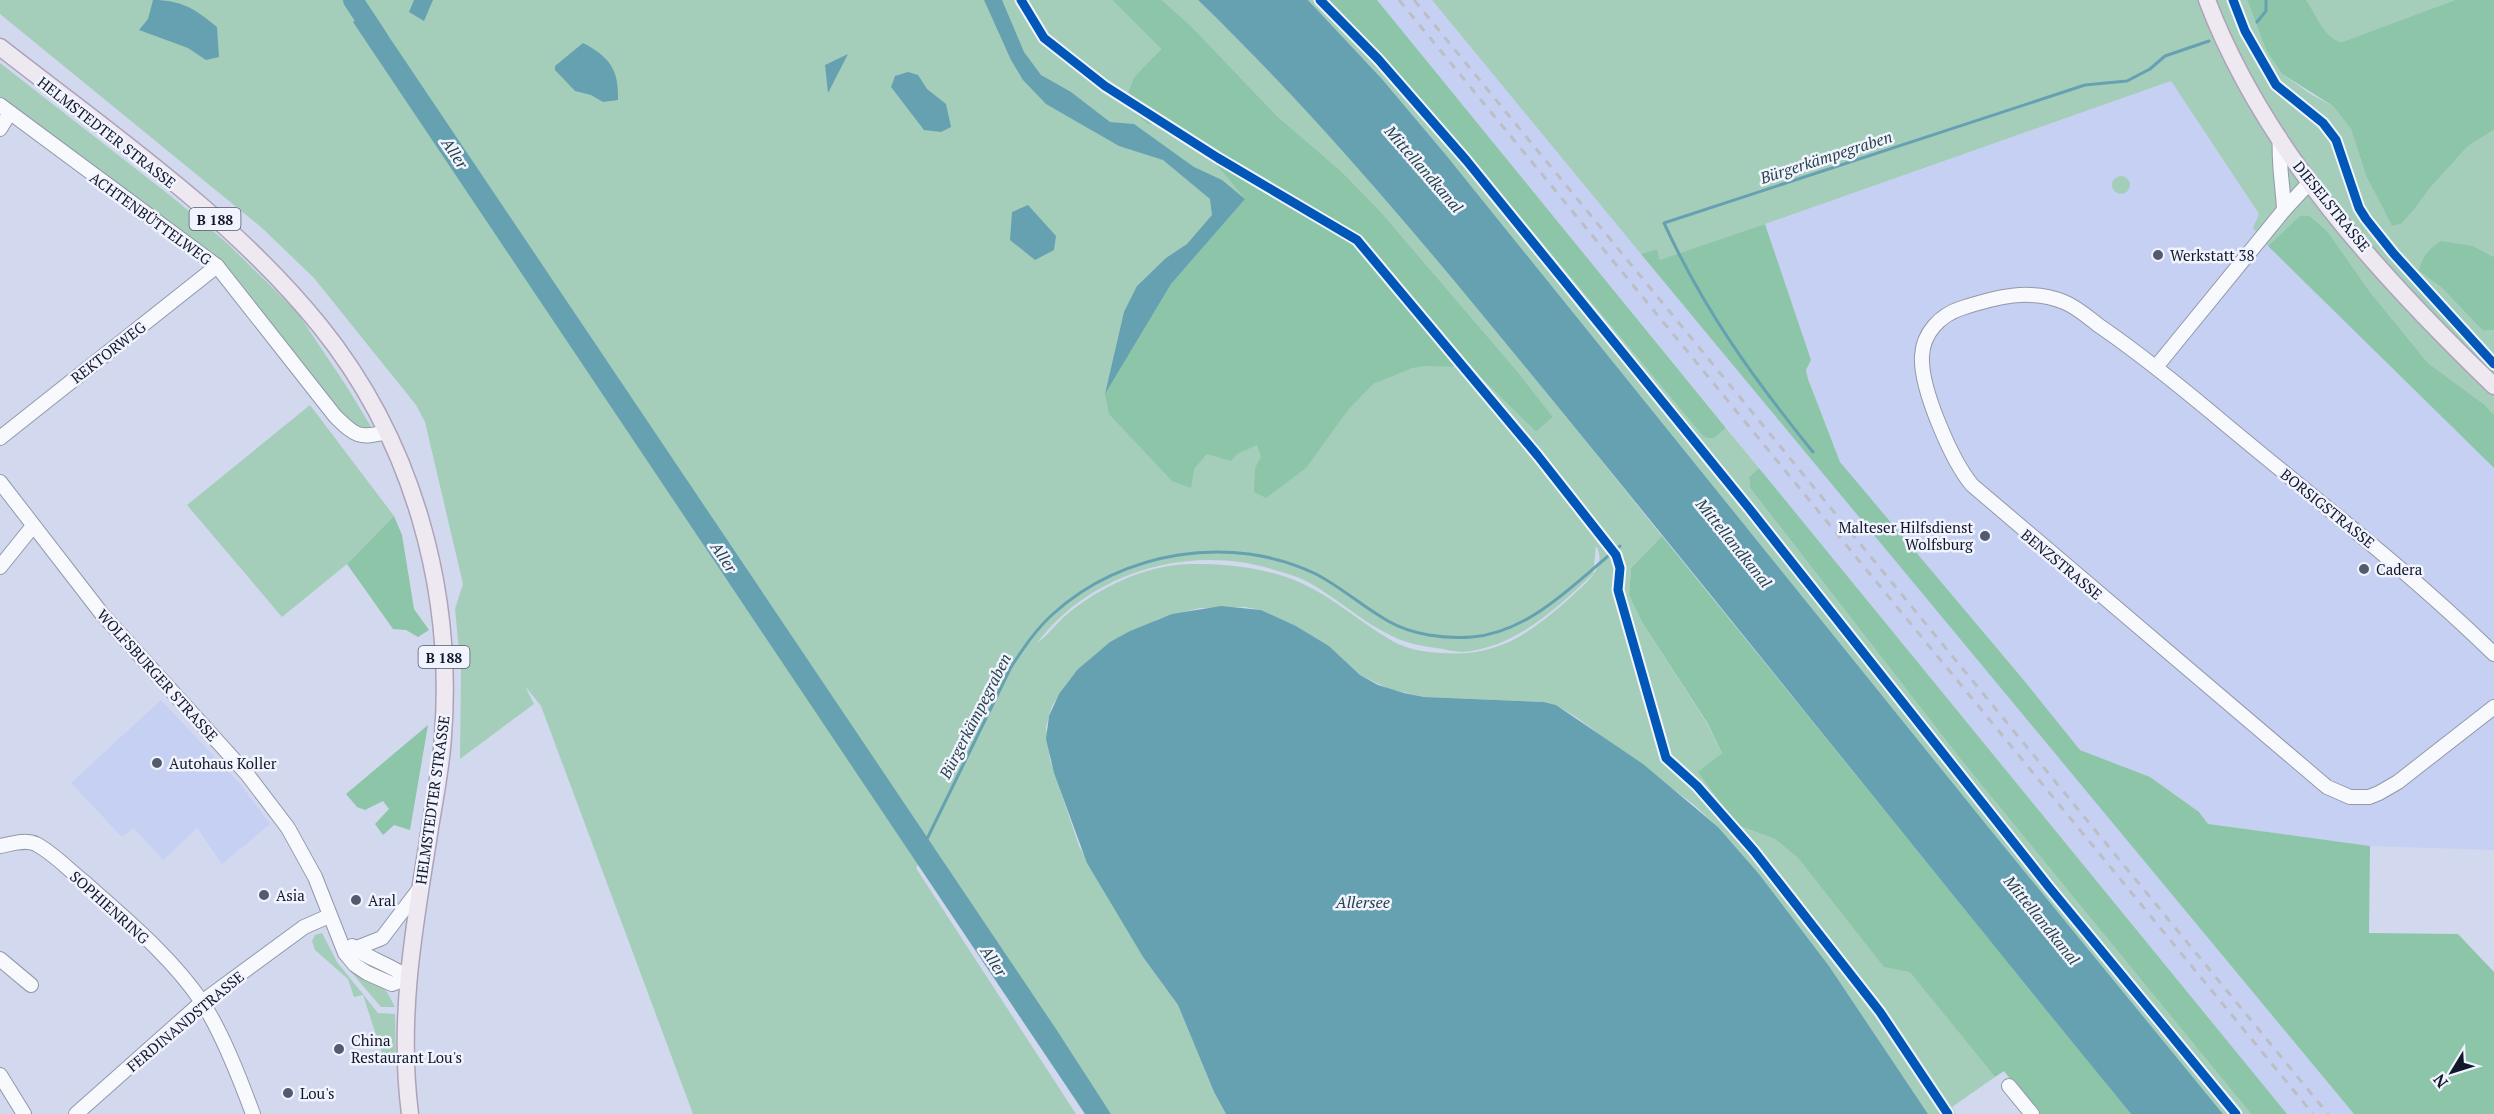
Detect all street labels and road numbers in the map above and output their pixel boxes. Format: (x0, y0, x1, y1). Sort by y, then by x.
street label: HELMSTEDTER STRASSE (34, 72, 180, 192)
street label: DIESELSTRASSE (2289, 156, 2375, 256)
street label: ACHTENBÜTTELWEG (86, 167, 216, 269)
road number: B 188 (190, 208, 240, 230)
street label: REKTORWEG (66, 316, 150, 388)
street label: BORSIGSTRASSE (2277, 464, 2379, 552)
street label: BENZSTRASSE (2017, 524, 2107, 604)
street label: WOLFSBURGER STRASSE (93, 605, 223, 745)
road number: B 188 (418, 646, 470, 668)
street label: HELMSTEDTER STRASSE (410, 714, 454, 886)
street label: SOPHIENRING (66, 866, 154, 948)
street label: FERDINANDSTRASSE (122, 966, 248, 1076)

